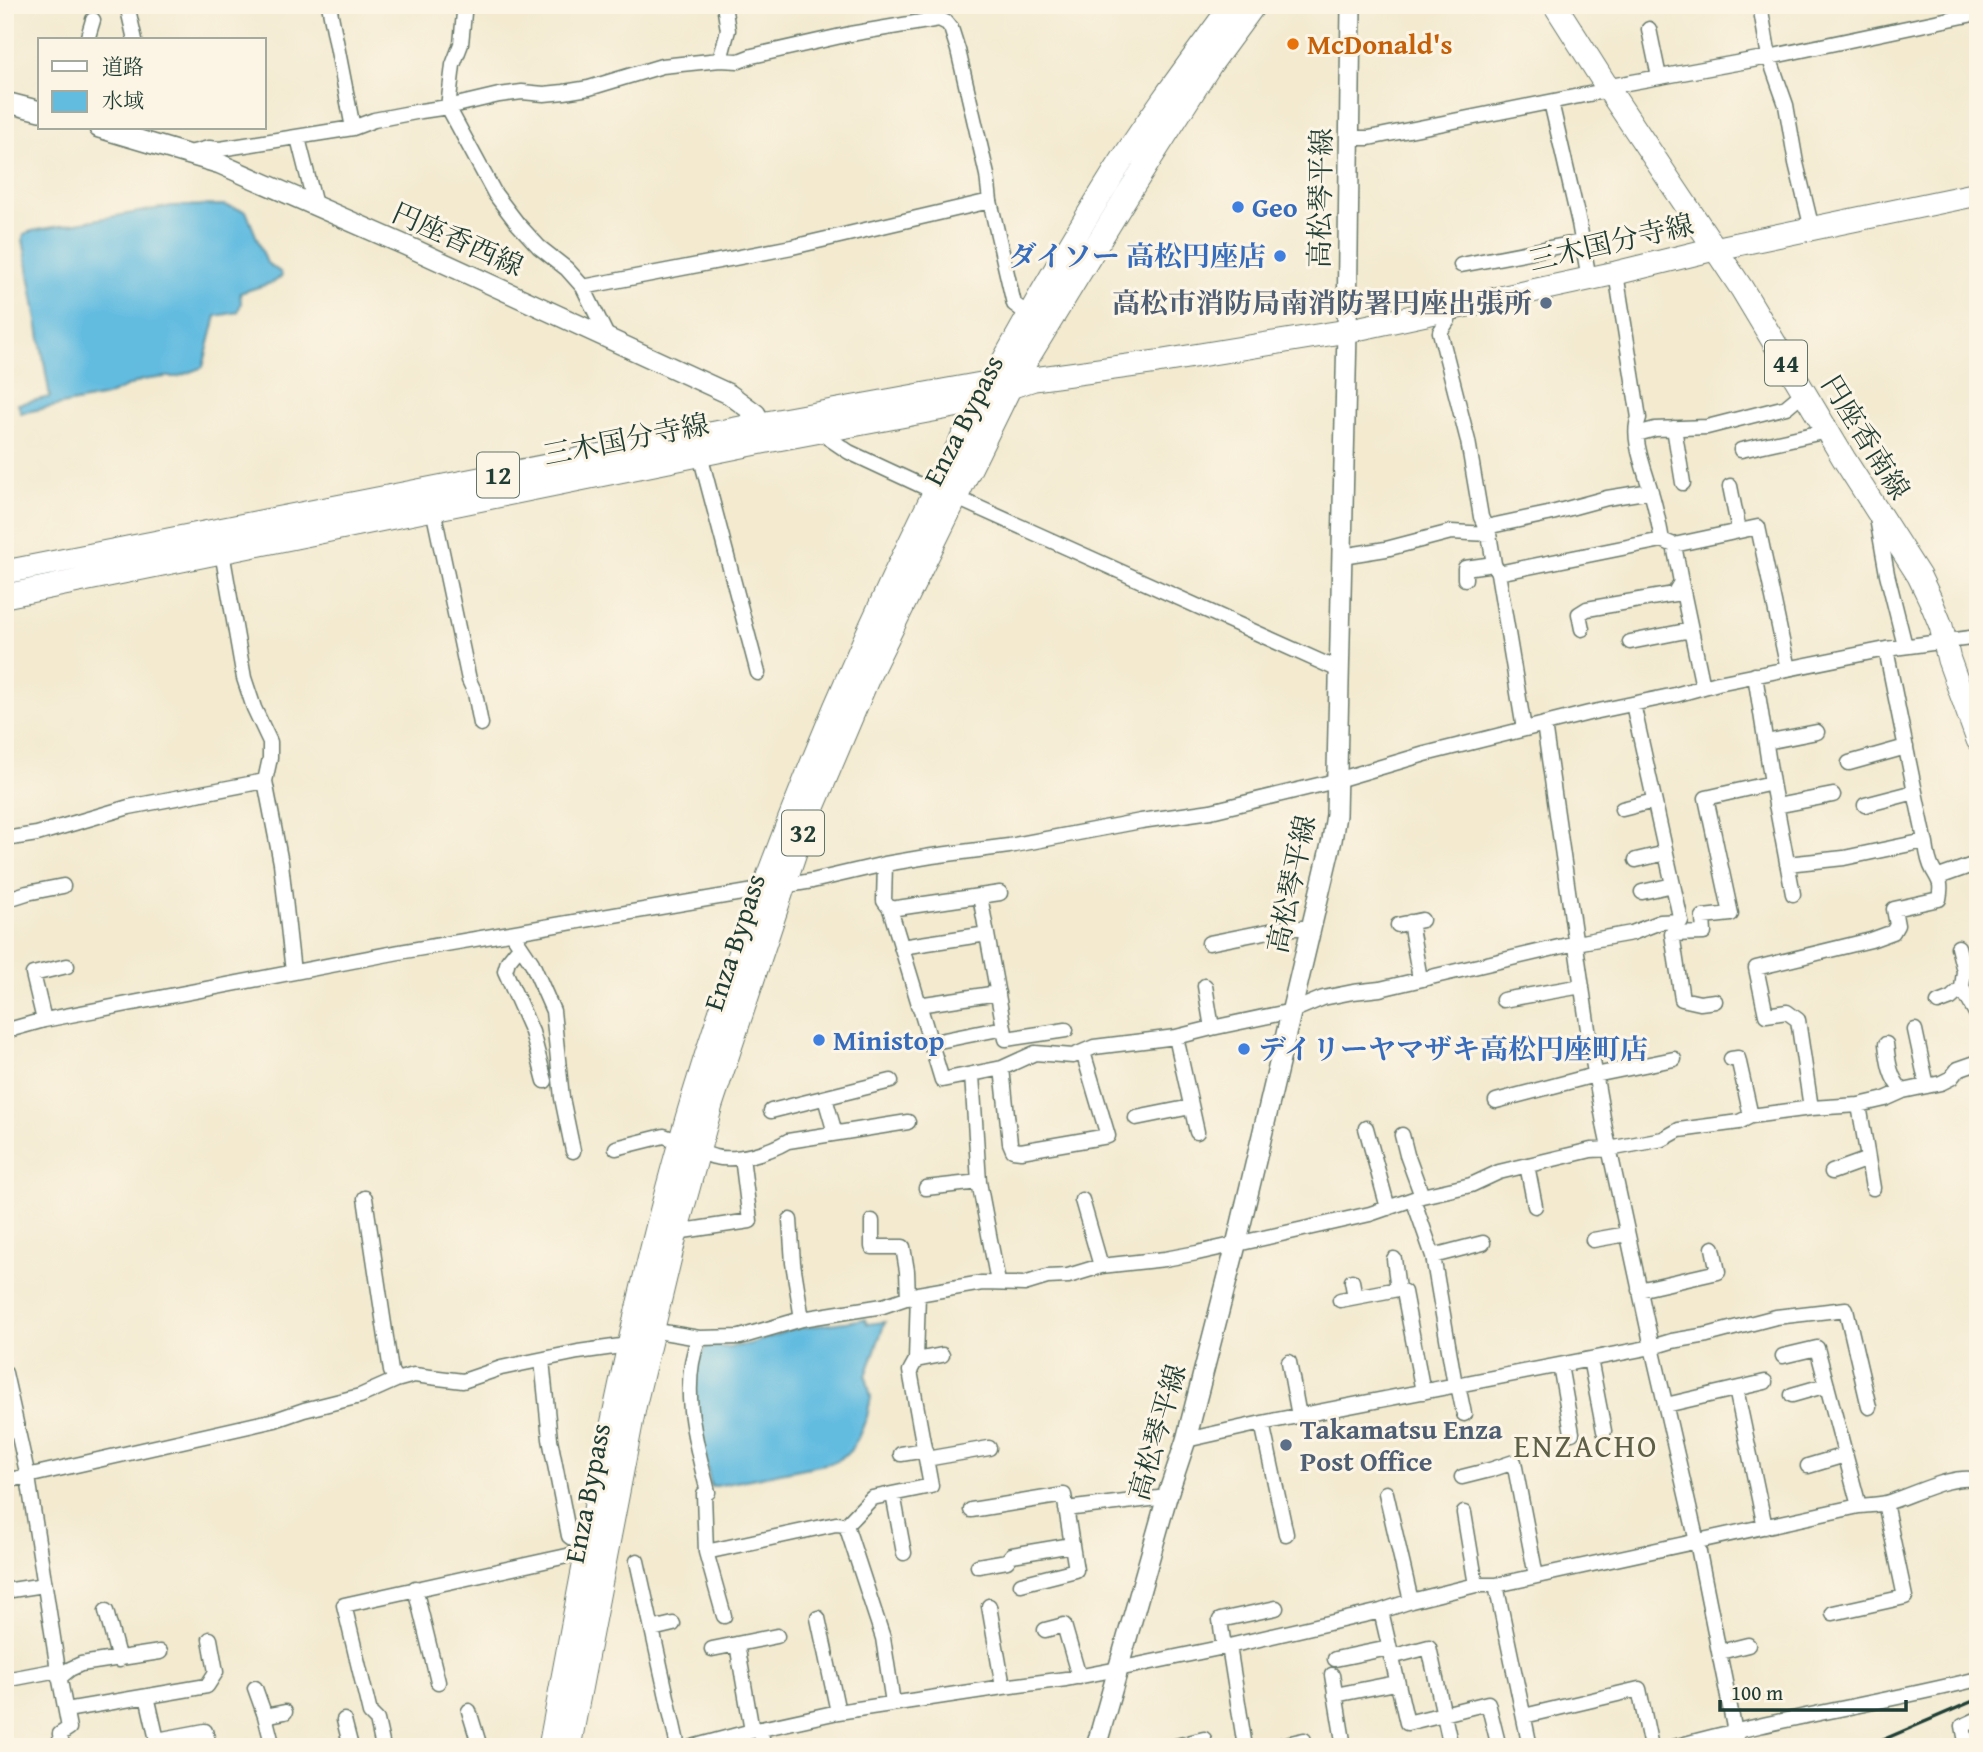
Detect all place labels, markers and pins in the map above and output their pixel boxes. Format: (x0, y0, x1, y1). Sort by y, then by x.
place label: McDonald's (1307, 23, 1453, 64)
marker: McDonald's (1285, 36, 1301, 52)
place label: Geo (1252, 186, 1298, 227)
marker: Geo (1230, 199, 1246, 215)
place label: ダイソー 高松円座店 (1008, 235, 1266, 276)
marker: ダイソー 高松円座店 (1272, 248, 1288, 264)
place label: 高松市消防局南消防署円座出張所 (1112, 282, 1532, 323)
marker: 高松市消防局南消防署円座出張所 (1538, 295, 1554, 311)
place label: Ministop (833, 1019, 945, 1060)
place label: デイリーヤマザキ高松円座町店 (1258, 1028, 1648, 1069)
marker: Ministop (811, 1032, 827, 1048)
marker: デイリーヤマザキ高松円座町店 (1236, 1041, 1252, 1057)
place label: Takamatsu Enza Post Office (1300, 1408, 1503, 1481)
marker: Takamatsu Enza Post Office (1278, 1437, 1294, 1453)

